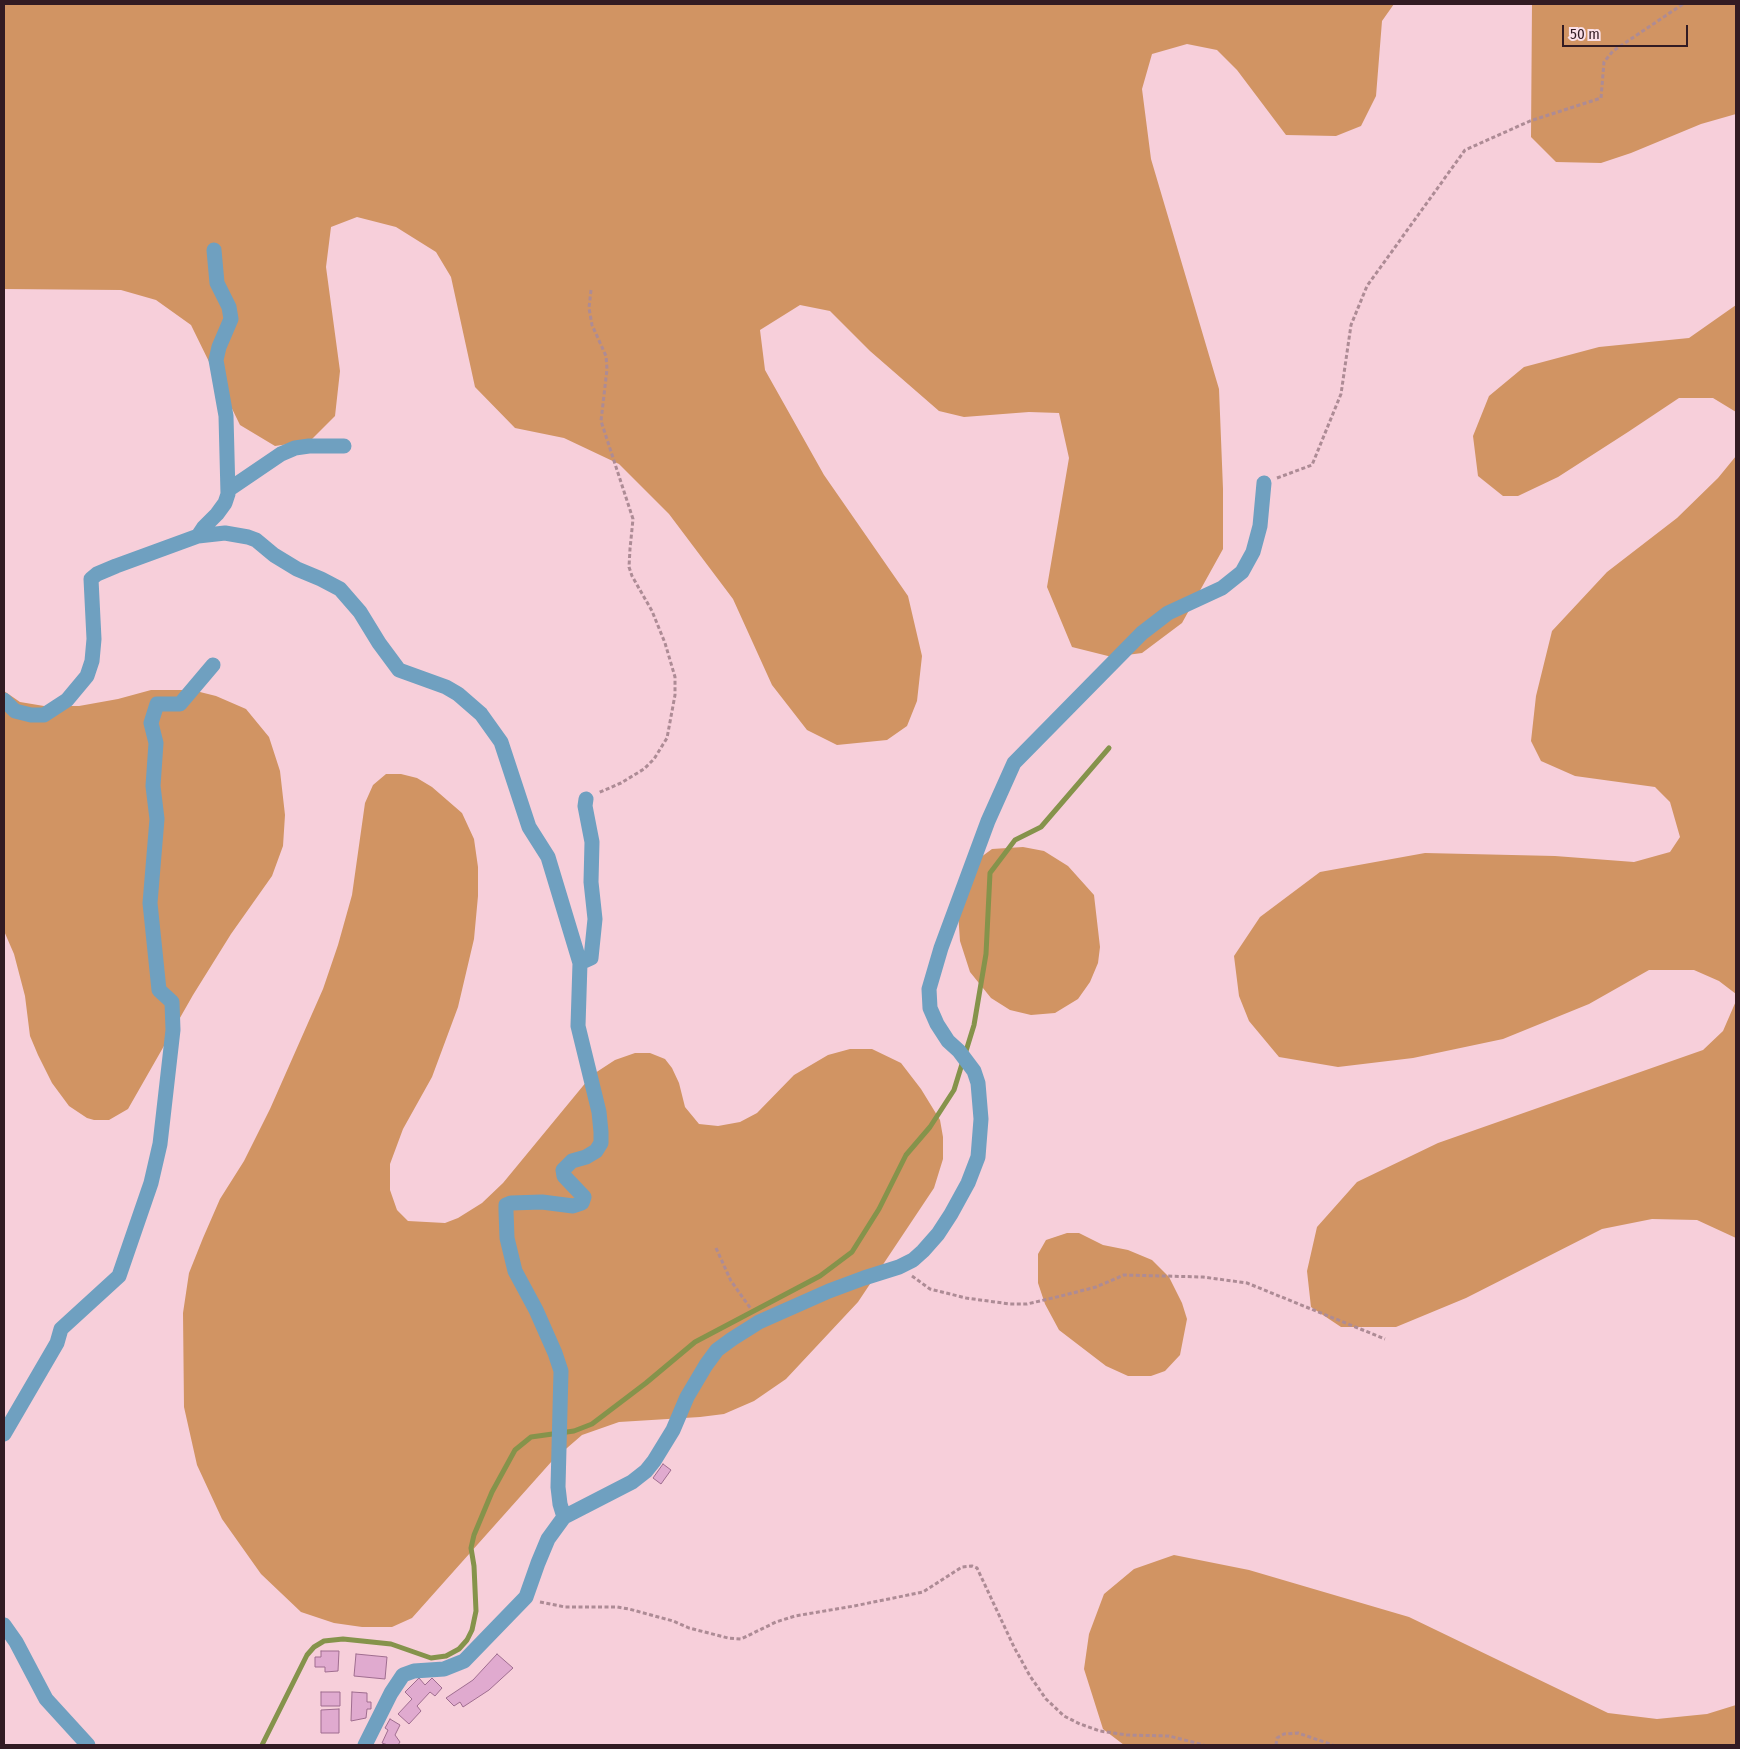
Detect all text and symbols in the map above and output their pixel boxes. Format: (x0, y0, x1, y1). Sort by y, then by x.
scale bar (1565, 15, 1691, 47)
text: 50 m (1570, 25, 1600, 43)

